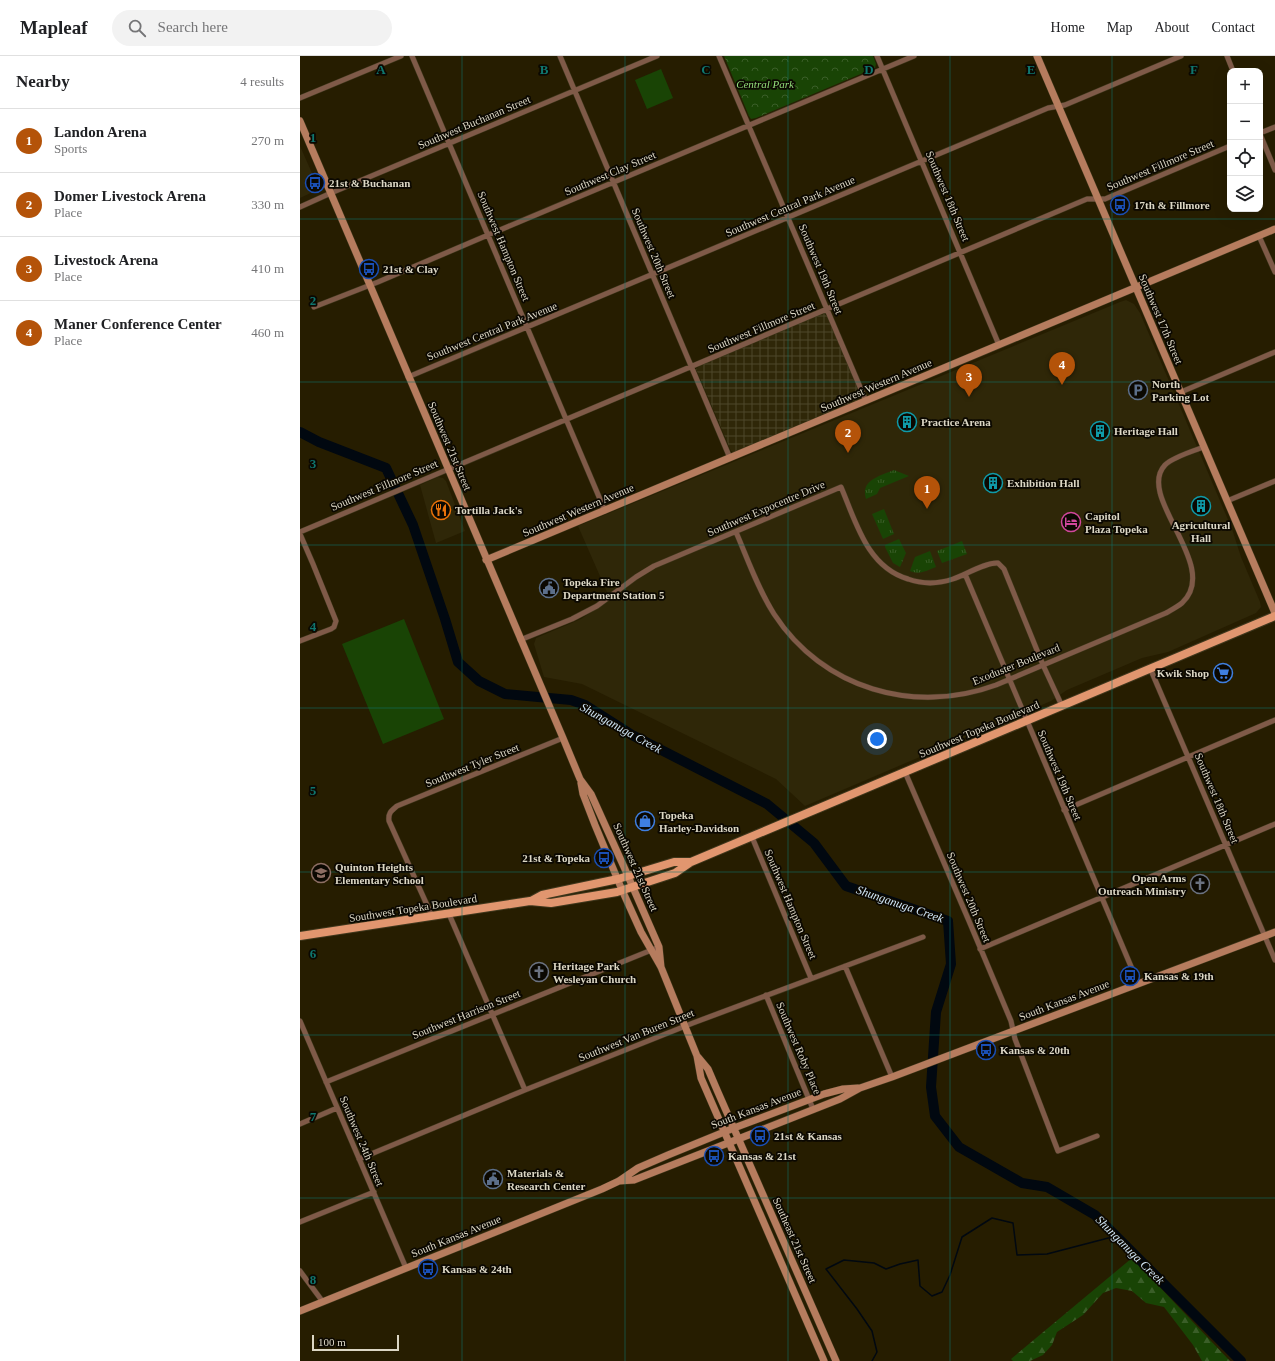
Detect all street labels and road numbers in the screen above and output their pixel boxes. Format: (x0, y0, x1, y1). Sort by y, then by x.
street label: Southwest Buchanan Street (416, 93, 532, 151)
street label: Southwest Fillmore Street (1105, 137, 1215, 193)
street label: Southwest Clay Street (563, 148, 657, 198)
street label: Southwest 18th Street (924, 149, 972, 243)
street label: Southwest Central Park Avenue (723, 173, 857, 239)
street label: Southwest Hampton Street (475, 189, 533, 303)
street label: Southwest 20th Street (630, 206, 678, 300)
street label: Southwest 19th Street (797, 222, 845, 316)
street label: Southwest 17th Street (1137, 272, 1185, 366)
street label: Southwest Central Park Avenue (425, 299, 559, 363)
street label: Southwest Fillmore Street (706, 299, 816, 355)
street label: Southwest Western Avenue (819, 356, 934, 414)
street label: Southwest 21st Street (426, 400, 474, 492)
street label: Southwest Fillmore Street (329, 457, 439, 513)
street label: Southwest Expocentre Drive (705, 478, 827, 538)
street label: Southwest Western Avenue (521, 481, 636, 539)
street label: Exoduster Boulevard (971, 641, 1062, 687)
street label: Southwest Topeka Boulevard (917, 698, 1041, 760)
street label: Southwest 19th Street (1036, 728, 1084, 822)
street label: Southwest Tyler Street (423, 741, 521, 789)
street label: Southwest 18th Street (1193, 751, 1241, 845)
street label: Southwest 21st Street (611, 821, 661, 913)
street label: Southwest Hampton Street (762, 847, 820, 961)
street label: Southwest 20th Street (945, 850, 993, 944)
street label: Southwest Topeka Boulevard (348, 892, 478, 924)
street label: South Kansas Avenue (1017, 977, 1111, 1023)
street label: Southwest Harrison Street (410, 987, 522, 1041)
street label: Southwest Roby Place (774, 1000, 824, 1096)
street label: Southwest Van Buren Street (576, 1006, 696, 1064)
street label: South Kansas Avenue (709, 1085, 803, 1131)
street label: Southwest 24th Street (338, 1094, 386, 1188)
street label: Southeast 21st Street (771, 1195, 819, 1285)
street label: South Kansas Avenue (409, 1212, 503, 1259)

